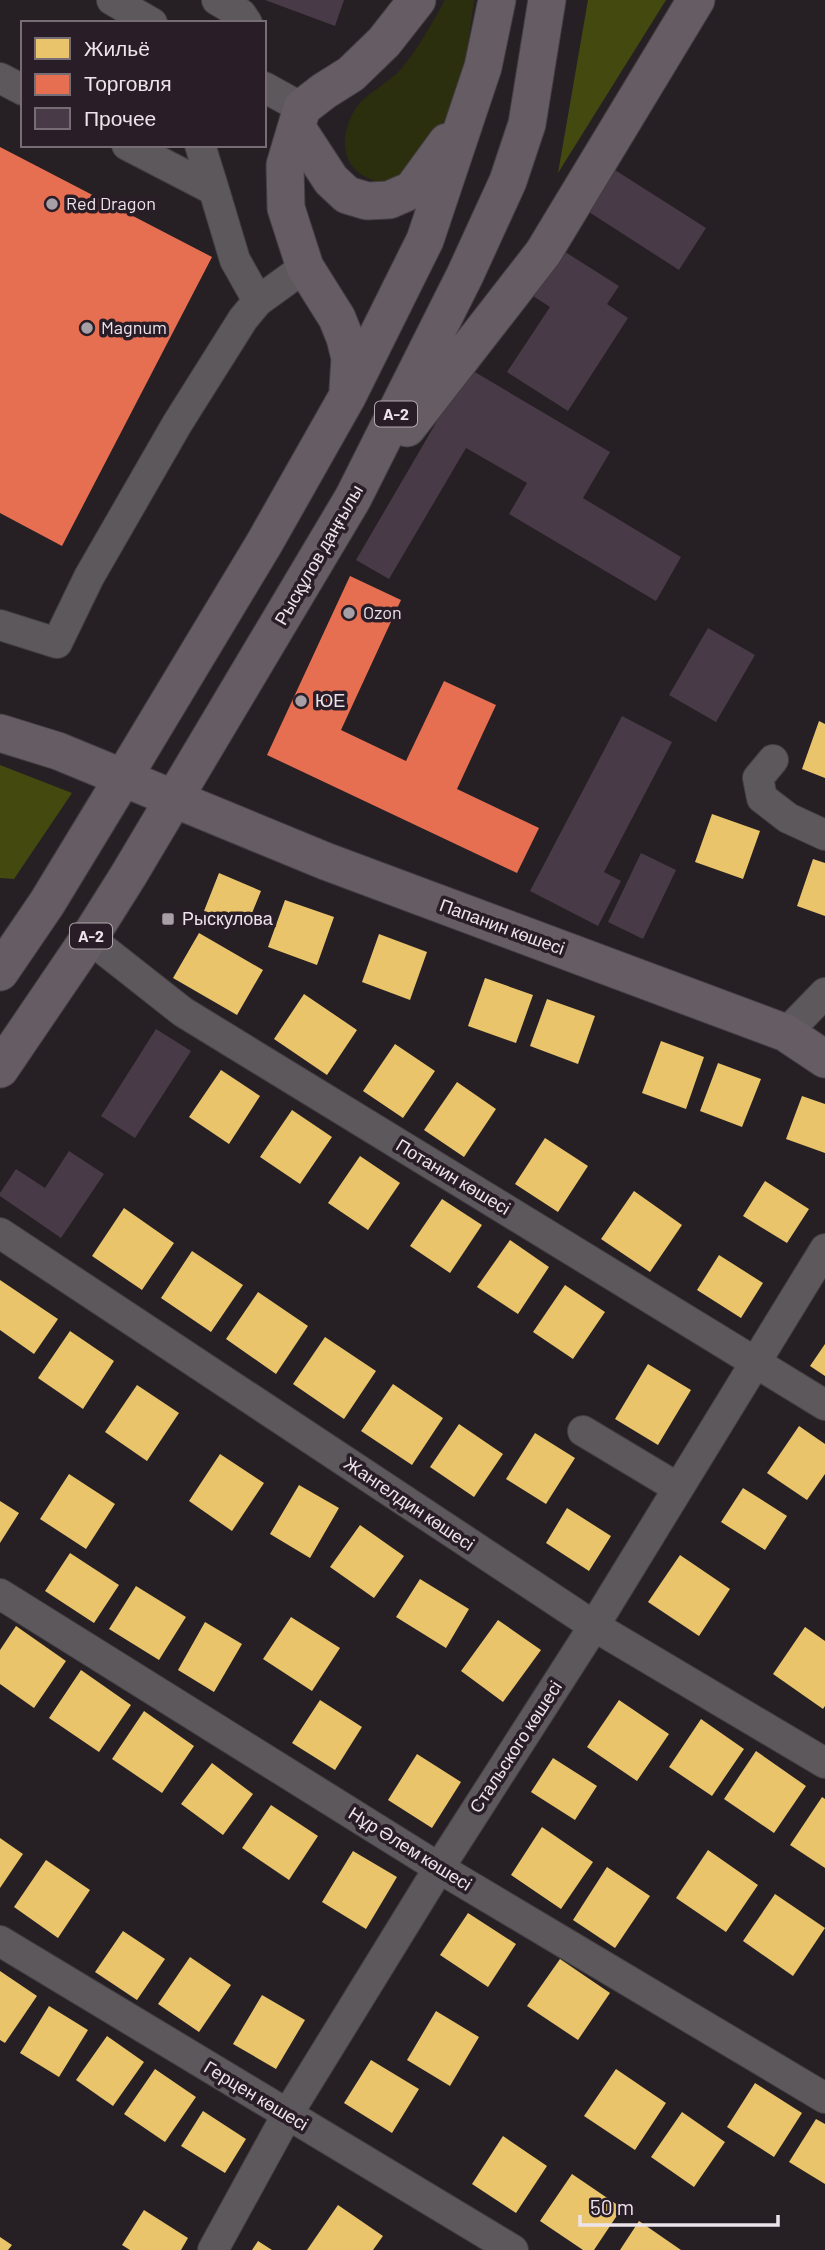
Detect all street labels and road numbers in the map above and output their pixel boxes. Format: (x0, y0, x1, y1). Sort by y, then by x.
road number: A-2 (375, 402, 417, 426)
street label: Рысқұлов даңғылы (269, 481, 367, 628)
street label: Папанин көшесі (437, 893, 568, 959)
road number: A-2 (70, 924, 112, 948)
street label: Потанин көшесі (392, 1133, 515, 1219)
street label: Жангелдин көшесі (340, 1451, 479, 1555)
street label: Стальского көшесі (464, 1676, 566, 1817)
street label: Нұр Әлем көшесі (345, 1801, 476, 1895)
street label: Герцен көшесі (200, 2055, 313, 2135)

